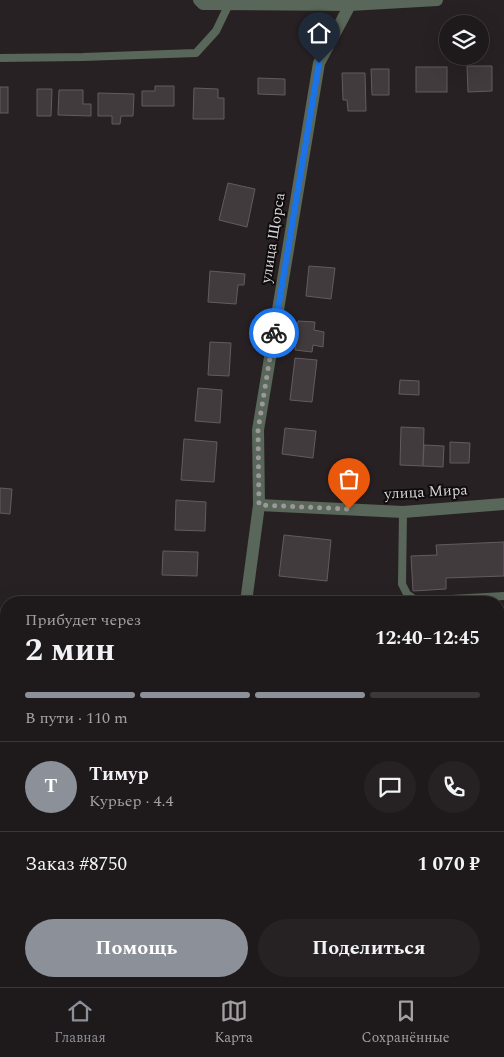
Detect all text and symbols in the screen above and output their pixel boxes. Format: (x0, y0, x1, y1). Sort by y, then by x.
pin (298, 12, 340, 63)
map controls (439, 15, 489, 65)
button: layers (439, 15, 489, 65)
icon: home (305, 19, 333, 47)
street label: улица Щорса (254, 190, 292, 286)
courier (249, 308, 299, 358)
icon: bike (260, 319, 288, 347)
pin (328, 458, 370, 509)
icon: bag (335, 465, 363, 493)
street label: улица Мира (383, 478, 469, 506)
text: Прибудет через (25, 608, 141, 632)
text: 12:40–12:45 (375, 624, 480, 653)
text: 2 мин (25, 626, 115, 675)
text: В пути · 110 m (25, 706, 128, 730)
text: Тимур (89, 760, 149, 789)
button: chat (364, 761, 416, 813)
button: phone (428, 761, 480, 813)
text: Т (44, 772, 58, 801)
text: Курьер · 4.4 (89, 789, 174, 813)
text: Заказ #8750 (25, 850, 127, 879)
text: 1 070 ₽ (417, 850, 480, 879)
button: Помощь (25, 919, 248, 977)
button: Поделиться (258, 919, 480, 977)
tab: Главная (54, 997, 106, 1048)
tab: Карта (214, 997, 253, 1048)
tab: Сохранённые (362, 997, 450, 1048)

